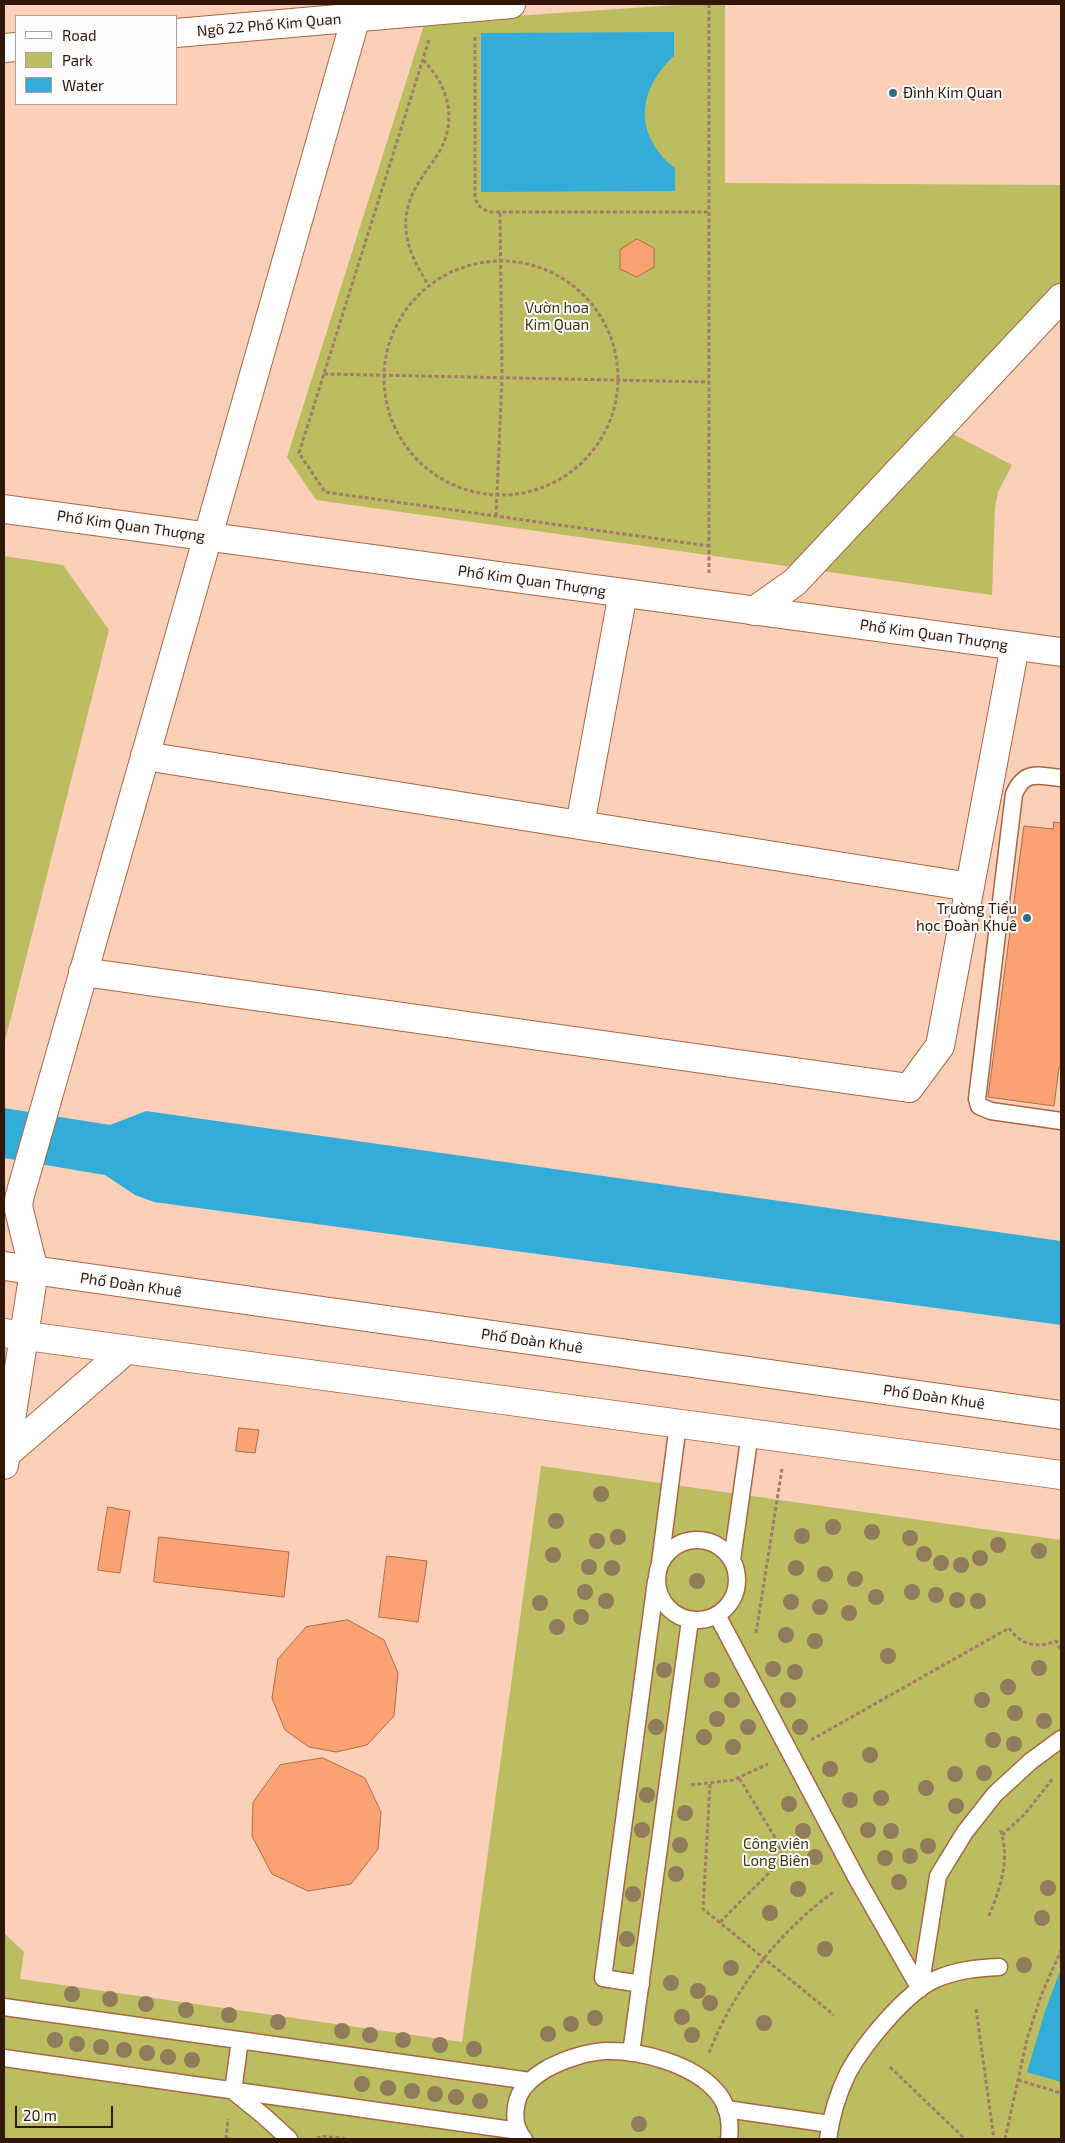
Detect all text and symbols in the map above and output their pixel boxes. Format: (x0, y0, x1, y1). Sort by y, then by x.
street label: Ngõ 22 Phố Kim Quan (196, 10, 342, 40)
legend (15, 15, 178, 105)
text: Road (62, 26, 97, 44)
text: Park (62, 51, 93, 69)
text: Water (62, 76, 104, 94)
place label: Đình Kim Quan (903, 84, 1002, 102)
marker: Đình Kim Quan (887, 87, 899, 99)
park label: Vườn hoa Kim Quan (525, 299, 589, 334)
street label: Phố Kim Quan Thượng (56, 507, 206, 545)
street label: Phố Kim Quan Thượng (457, 562, 607, 600)
street label: Phố Kim Quan Thượng (859, 616, 1009, 654)
place label: Trường Tiểu học Đoàn Khuê (916, 900, 1017, 935)
marker: Trường Tiểu học Đoàn Khuê (1021, 912, 1033, 924)
street label: Phố Đoàn Khuê (79, 1269, 183, 1301)
street label: Phố Đoàn Khuê (480, 1325, 584, 1357)
street label: Phố Đoàn Khuê (882, 1381, 986, 1413)
park label: Công viên Long Biên (743, 1835, 809, 1870)
scale bar (18, 2096, 115, 2128)
text: 20 m (23, 2106, 57, 2124)

